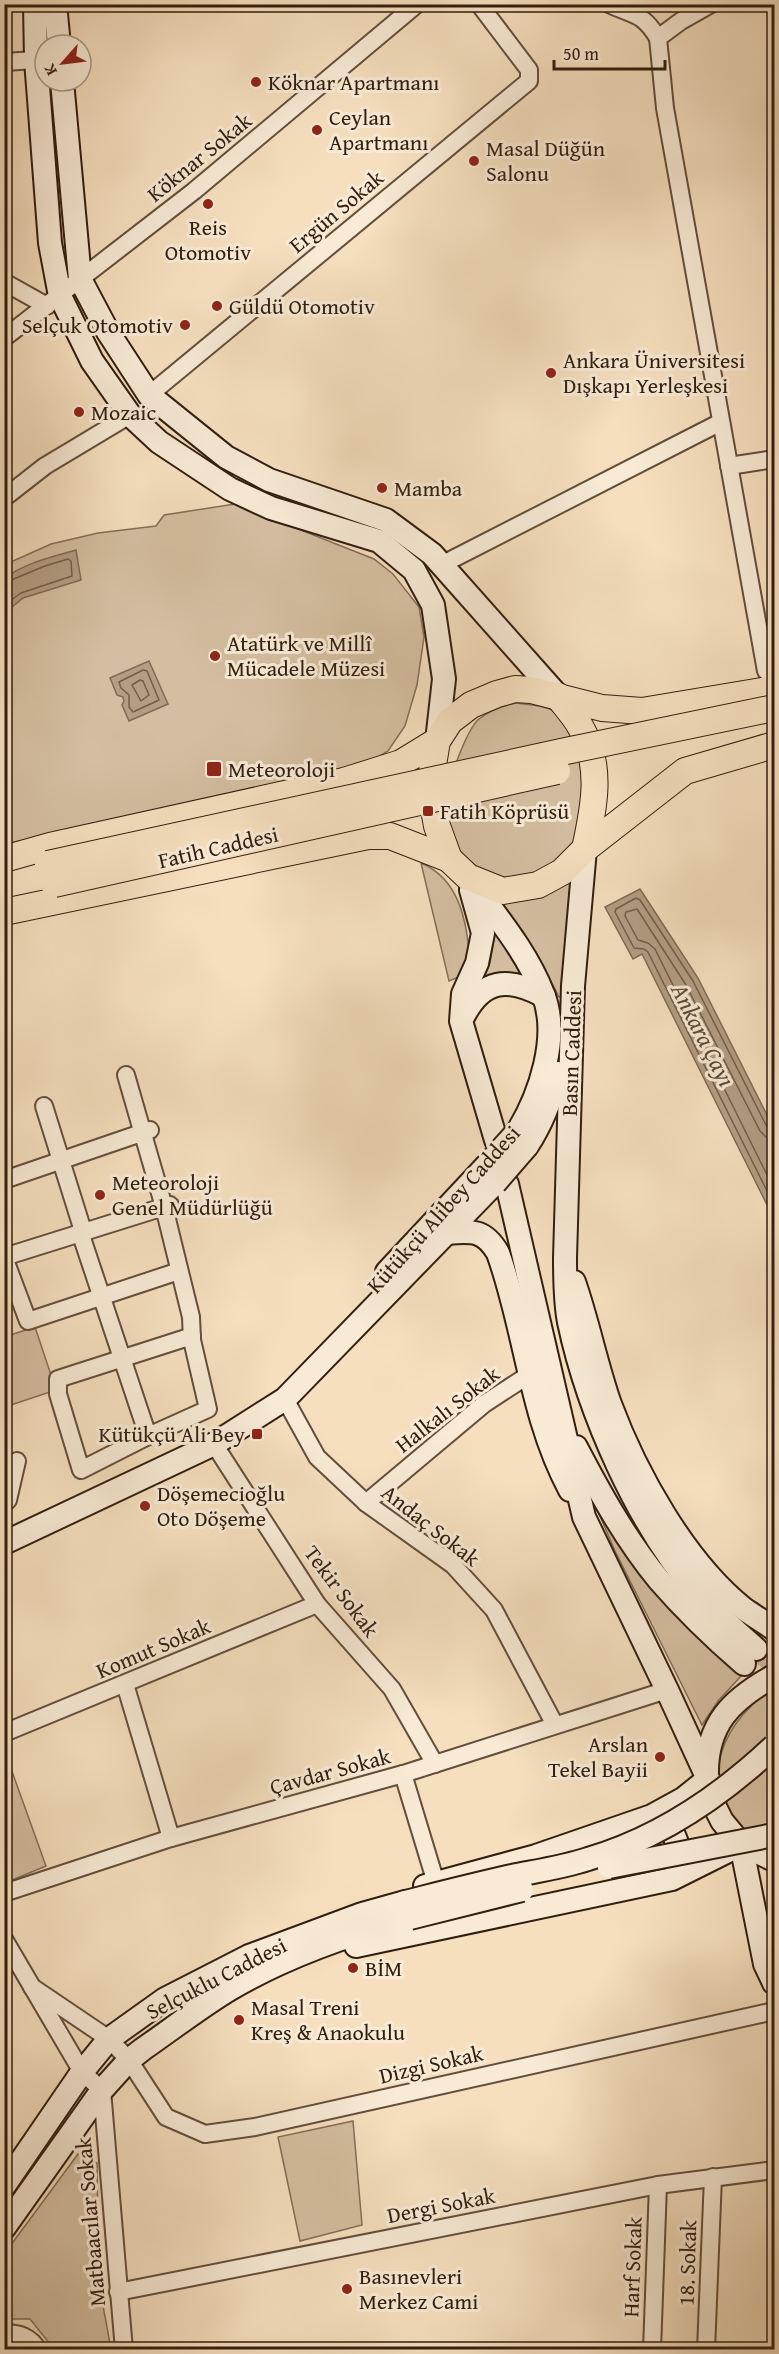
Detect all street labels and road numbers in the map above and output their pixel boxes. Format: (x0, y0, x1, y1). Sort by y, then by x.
street label: Köknar Sokak (140, 104, 259, 209)
street label: Ergün Sokak (282, 161, 391, 260)
street label: Fatih Caddesi (155, 818, 281, 876)
street label: Basın Caddesi (553, 989, 589, 1117)
street label: Kütükçü Alibey Caddesi (359, 1118, 527, 1300)
street label: Halkalı Sokak (388, 1358, 507, 1460)
street label: Andaç Sokak (375, 1476, 488, 1574)
street label: Tekir Sokak (297, 1538, 388, 1644)
street label: Komut Sokak (91, 1609, 216, 1686)
street label: Çavdar Sokak (266, 1739, 395, 1802)
street label: Selçuklu Caddesi (140, 1929, 292, 2027)
street label: Dizgi Sokak (376, 2036, 487, 2091)
street label: Matbaacılar Sokak (67, 2135, 113, 2308)
street label: Dergi Sokak (384, 2179, 499, 2231)
street label: Harf Sokak (614, 2215, 650, 2318)
street label: 18. Sokak (670, 2219, 705, 2307)

